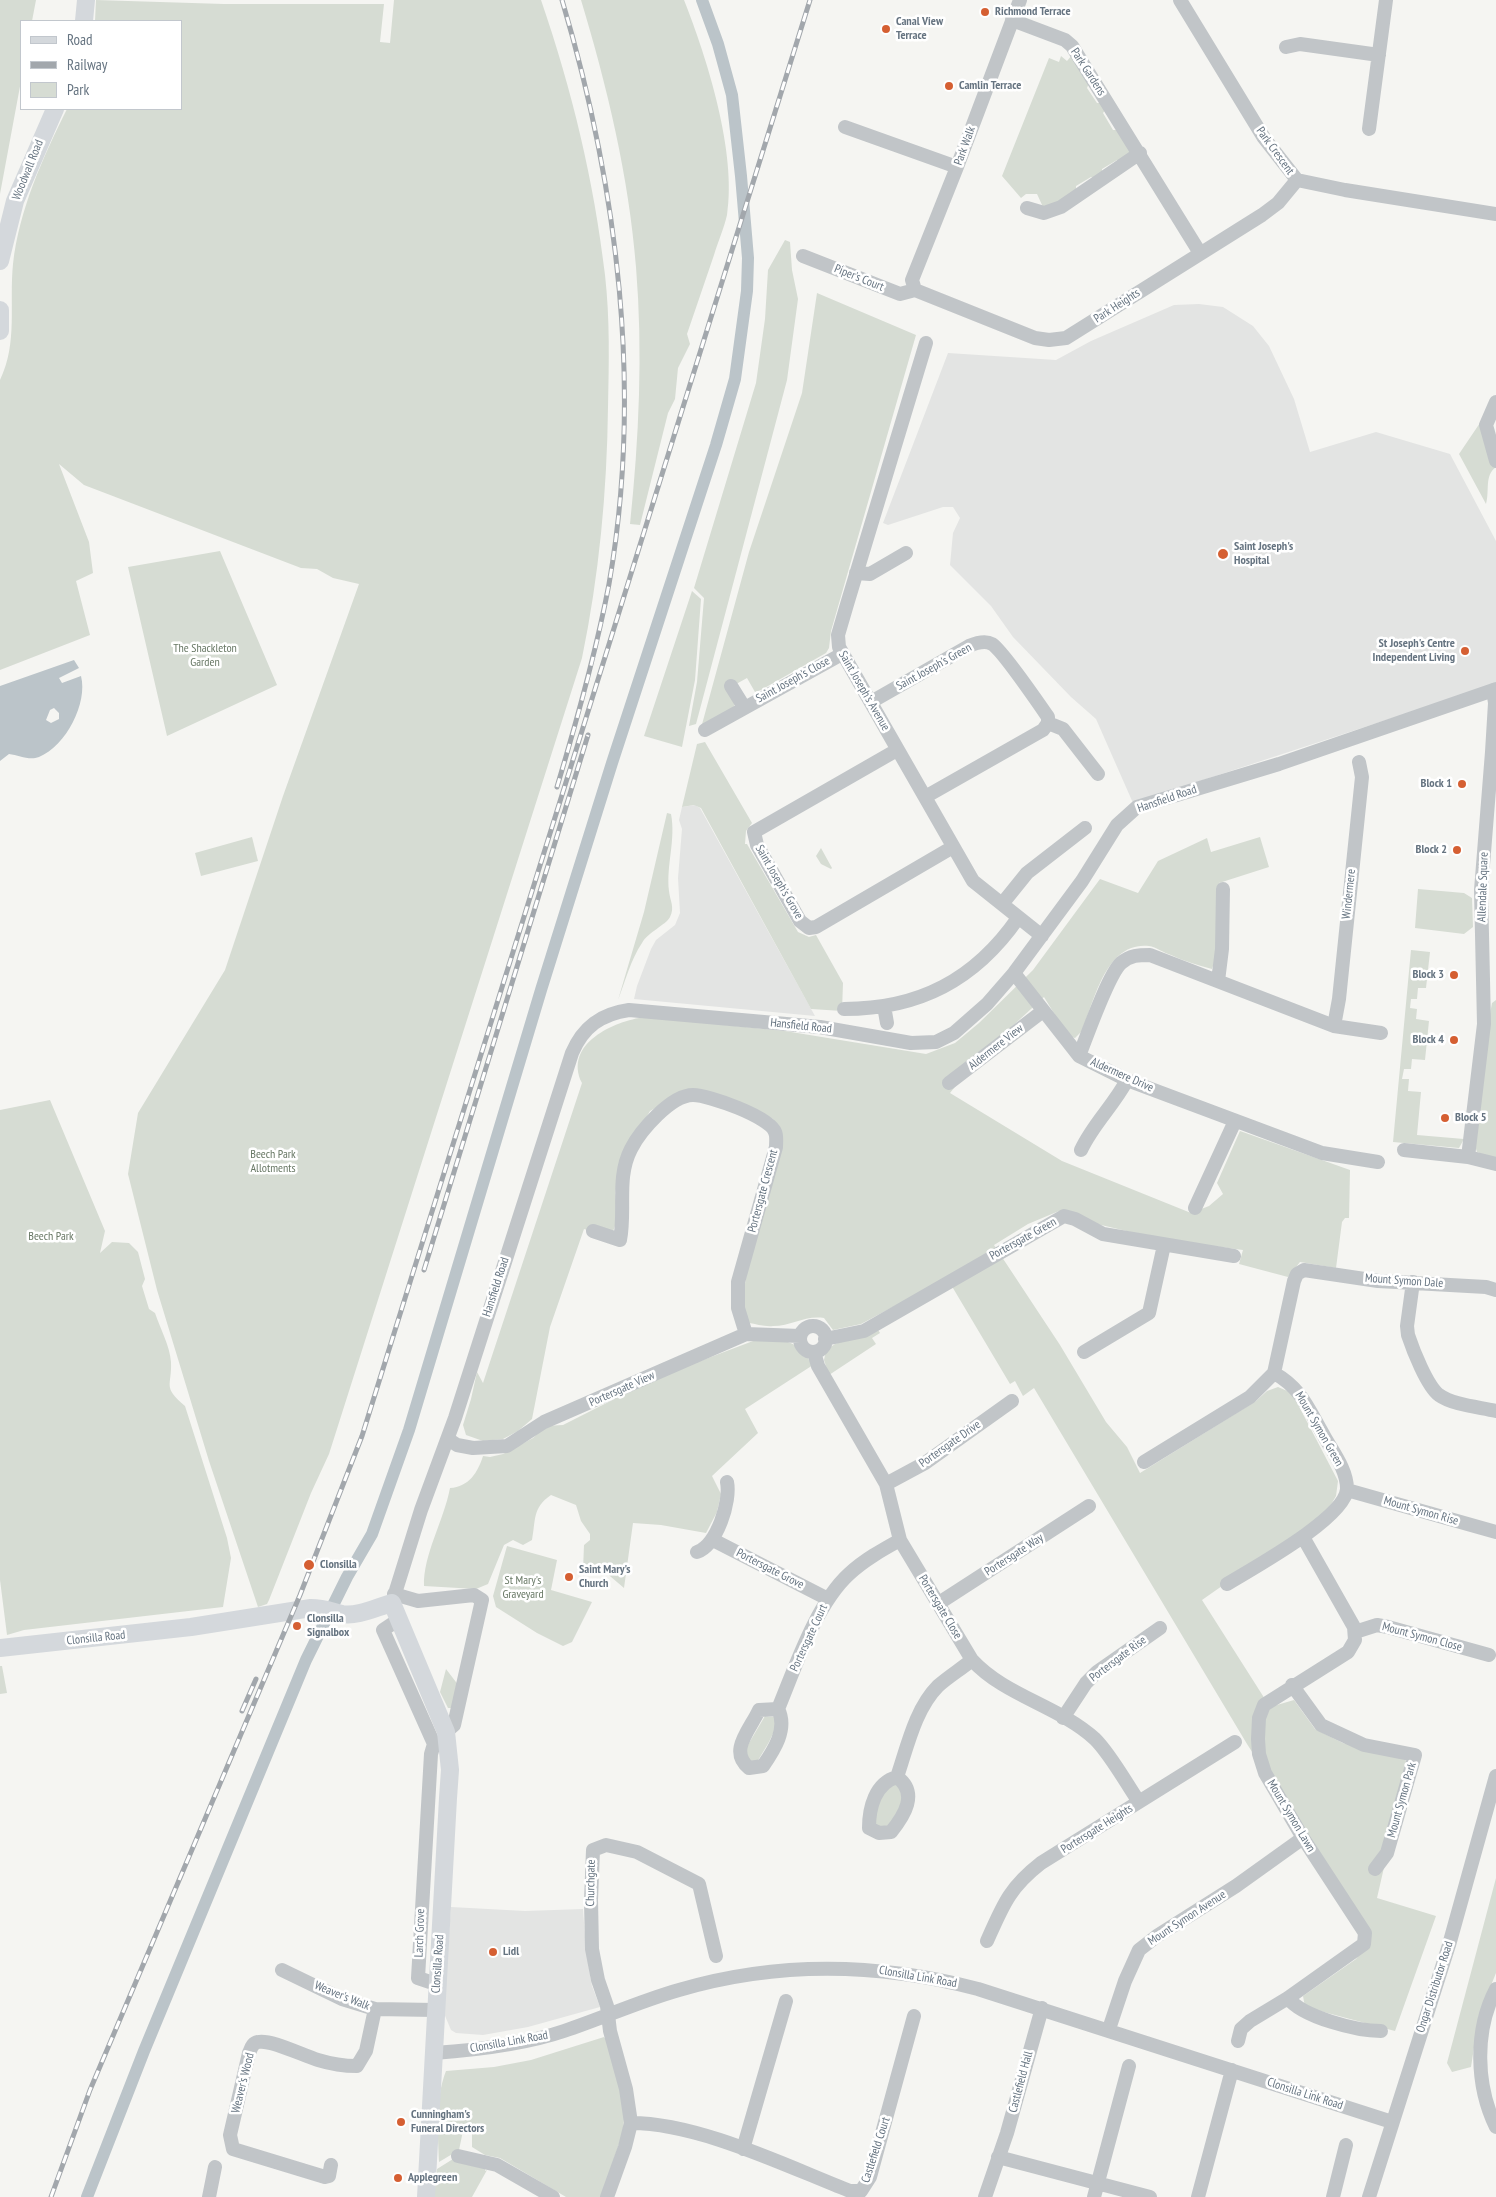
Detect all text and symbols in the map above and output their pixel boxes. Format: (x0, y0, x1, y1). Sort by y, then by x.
place label: Richmond Terrace (995, 5, 1071, 19)
marker: Richmond Terrace (979, 6, 991, 18)
place label: Canal View Terrace (896, 15, 943, 43)
legend (20, 20, 182, 110)
marker: Canal View Terrace (880, 23, 892, 35)
text: Road (67, 30, 93, 49)
street label: Park Gardens (1067, 45, 1109, 99)
text: Railway (67, 55, 107, 74)
place label: Camlin Terrace (959, 79, 1021, 93)
text: Park (67, 80, 89, 99)
marker: Camlin Terrace (943, 80, 955, 92)
street label: Park Crescent (1253, 124, 1297, 178)
street label: Park Walk (951, 125, 979, 167)
street label: Woodwall Road (9, 138, 47, 202)
street label: Piper's Court (832, 262, 886, 294)
street label: Park Heights (1091, 286, 1143, 326)
place label: Saint Joseph's Hospital (1234, 540, 1293, 568)
marker: Saint Joseph's Hospital (1216, 547, 1230, 561)
place label: St Joseph's Centre Independent Living (1373, 637, 1455, 665)
street label: Saint Joseph's Green (894, 640, 974, 694)
park label: The Shackleton Garden (173, 642, 237, 670)
marker: St Joseph's Centre Independent Living (1459, 645, 1471, 657)
street label: Saint Joseph's Avenue (835, 649, 893, 733)
street label: Saint Joseph's Close (754, 654, 832, 706)
place label: Block 1 (1421, 777, 1452, 791)
marker: Block 1 (1456, 778, 1468, 790)
street label: Hansfield Road (1135, 782, 1199, 816)
street label: Saint Joseph's Grove (752, 842, 806, 922)
place label: Block 2 (1416, 843, 1447, 857)
marker: Block 2 (1451, 844, 1463, 856)
street label: Allendale Square (1475, 852, 1491, 922)
street label: Windermere (1339, 868, 1359, 920)
place label: Block 3 (1413, 968, 1444, 982)
marker: Block 3 (1448, 969, 1460, 981)
street label: Hansfield Road (770, 1016, 832, 1036)
street label: Aldermere View (966, 1021, 1026, 1073)
place label: Block 4 (1413, 1033, 1444, 1047)
marker: Block 4 (1448, 1034, 1460, 1046)
street label: Aldermere Drive (1088, 1055, 1156, 1095)
place label: Block 5 (1455, 1111, 1486, 1125)
marker: Block 5 (1439, 1112, 1451, 1124)
park label: Beech Park Allotments (250, 1148, 296, 1176)
street label: Portersgate Crescent (745, 1148, 781, 1234)
street label: Portersgate Green (987, 1215, 1059, 1263)
park label: Beech Park (28, 1230, 74, 1244)
street label: Hansfield Road (480, 1255, 512, 1319)
street label: Mount Symon Dale (1364, 1271, 1444, 1291)
street label: Portersgate View (587, 1368, 657, 1410)
street label: Mount Symon Green (1292, 1389, 1346, 1469)
street label: Portersgate Drive (916, 1418, 984, 1470)
street label: Mount Symon Rise (1382, 1493, 1460, 1529)
street label: Portersgate Way (982, 1531, 1046, 1579)
street label: Portersgate Grove (734, 1546, 806, 1592)
marker: Clonsilla (302, 1558, 316, 1572)
place label: Clonsilla (320, 1558, 357, 1572)
place label: Saint Mary's Church (579, 1563, 631, 1591)
marker: Saint Mary's Church (563, 1571, 575, 1583)
street label: Portersgate Close (915, 1572, 965, 1642)
park label: St Mary's Graveyard (502, 1574, 544, 1602)
street label: Portersgate Court (787, 1602, 831, 1674)
place label: Clonsilla Signalbox (307, 1612, 349, 1640)
street label: Mount Symon Close (1380, 1619, 1464, 1655)
marker: Clonsilla Signalbox (291, 1620, 303, 1632)
street label: Clonsilla Road (66, 1628, 126, 1648)
street label: Portersgate Rise (1087, 1633, 1149, 1685)
street label: Mount Symon Park (1384, 1761, 1420, 1839)
street label: Mount Symon Lawn (1264, 1777, 1318, 1855)
street label: Portersgate Heights (1058, 1801, 1136, 1857)
street label: Churchgate (583, 1859, 599, 1907)
street label: Mount Symon Avenue (1145, 1887, 1229, 1949)
street label: Larch Grove (412, 1908, 428, 1958)
street label: Clonsilla Road (429, 1934, 447, 1994)
street label: Ongar Distributor Road (1413, 1940, 1457, 2034)
place label: Lidl (503, 1945, 519, 1959)
marker: Lidl (487, 1946, 499, 1958)
street label: Clonsilla Link Road (878, 1963, 958, 1991)
street label: Weaver's Walk (312, 1978, 372, 2014)
street label: Clonsilla Link Road (469, 2028, 549, 2056)
street label: Castlefield Hall (1006, 2050, 1036, 2114)
street label: Weaver's Wood (229, 2051, 257, 2115)
street label: Clonsilla Link Road (1265, 2075, 1345, 2113)
place label: Cunningham's Funeral Directors (411, 2108, 484, 2136)
street label: Castlefield Court (859, 2115, 893, 2185)
marker: Cunningham's Funeral Directors (395, 2116, 407, 2128)
place label: Applegreen (408, 2171, 457, 2185)
marker: Applegreen (392, 2172, 404, 2184)

